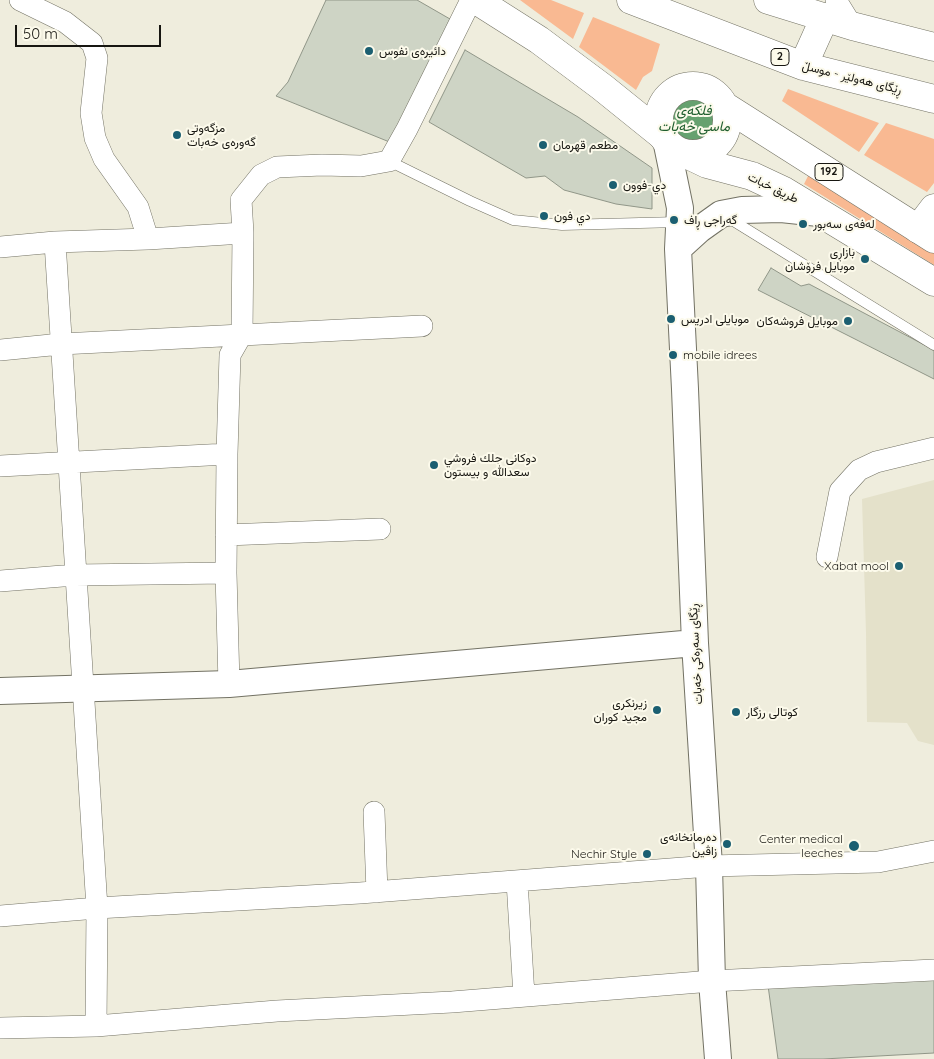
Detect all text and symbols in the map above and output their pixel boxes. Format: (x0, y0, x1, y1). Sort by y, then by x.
scale bar (18, 15, 164, 47)
text: 50 m (23, 24, 58, 43)
place label: دائیرەی نفوس (379, 44, 446, 58)
marker: دائیرەی نفوس (363, 45, 375, 57)
road number: 2 (771, 48, 789, 66)
street label: ڕێگای هەولێر - موسڵ (801, 59, 903, 97)
water label: فلکەی ماسی خەبات (658, 103, 730, 136)
place label: مزگەوتى گەورەى خەبات (187, 121, 256, 149)
marker: مزگەوتى گەورەى خەبات (171, 129, 183, 141)
place label: مطعم قهرمان (553, 138, 618, 152)
marker: مطعم قهرمان (537, 139, 549, 151)
road number: 192 (815, 163, 843, 180)
street label: طريق خبات (745, 170, 801, 206)
place label: دي-فوون (623, 178, 666, 192)
marker: دي-فوون (607, 179, 619, 191)
place label: دي فون (554, 209, 590, 223)
marker: دي فون (538, 210, 550, 222)
place label: گەراجی ڕاف (684, 213, 737, 227)
marker: گەراجی ڕاف (668, 214, 680, 226)
place label: لەفەی سەبور (813, 217, 875, 231)
marker: لەفەی سەبور (797, 218, 809, 230)
place label: بازاڕی موبایل فرۆشان (785, 245, 855, 273)
marker: بازاڕی موبایل فرۆشان (859, 253, 871, 265)
place label: موبايلى ادريس (681, 312, 749, 326)
marker: موبايلى ادريس (665, 313, 677, 325)
place label: موبایل فروشەکان (757, 314, 838, 328)
marker: موبایل فروشەکان (842, 315, 854, 327)
place label: mobile idrees (683, 348, 757, 362)
marker: mobile idrees (667, 349, 679, 361)
place label: دوكانى جلك فروشي سعدالله و بيستون (444, 451, 537, 479)
marker: دوكانى جلك فروشي سعدالله و بيستون (428, 459, 440, 471)
place label: Xabat mool (824, 559, 889, 573)
marker: Xabat mool (893, 560, 905, 572)
street label: ڕێگای سەرەکی خەبات (686, 603, 706, 705)
place label: زيرنكرى مجيد كوران (594, 696, 647, 724)
marker: زيرنكرى مجيد كوران (651, 704, 663, 716)
place label: كوتالى رزگار (746, 705, 798, 719)
marker: كوتالى رزگار (730, 706, 742, 718)
place label: دەرمانخانەی زاڤین (660, 830, 717, 858)
place label: Center medical leeches (759, 832, 843, 860)
marker: دەرمانخانەی زاڤین (721, 838, 733, 850)
marker: Center medical leeches (847, 839, 861, 853)
place label: Nechir Style (571, 847, 637, 861)
marker: Nechir Style (641, 848, 653, 860)

